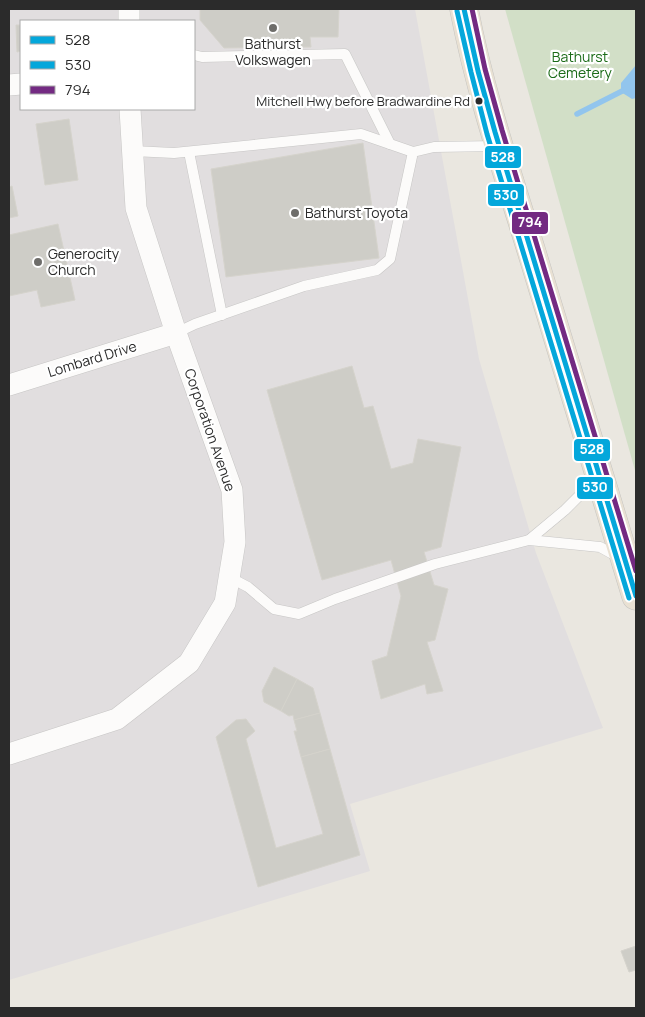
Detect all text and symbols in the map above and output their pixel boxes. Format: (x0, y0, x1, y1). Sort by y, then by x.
legend (20, 20, 195, 110)
marker: Bathurst Volkswagen (267, 22, 279, 34)
text: 528 (65, 29, 91, 50)
place label: Bathurst Volkswagen (235, 34, 311, 69)
park label: Bathurst Cemetery (548, 47, 613, 82)
text: 530 (65, 54, 91, 75)
text: 794 (65, 79, 91, 100)
place label: Mitchell Hwy before Bradwardine Rd (256, 92, 470, 110)
marker: Mitchell Hwy before Bradwardine Rd (474, 96, 484, 106)
line badge: 528 (484, 145, 522, 169)
text: 528 (491, 147, 515, 166)
line badge: 530 (487, 183, 525, 207)
text: 530 (493, 185, 519, 204)
place label: Bathurst Toyota (305, 203, 408, 222)
marker: Bathurst Toyota (289, 207, 301, 219)
line badge: 794 (511, 211, 549, 235)
text: 794 (518, 212, 542, 231)
place label: Generocity Church (48, 244, 120, 279)
marker: Generocity Church (32, 256, 44, 268)
street label: Lombard Drive (45, 336, 139, 381)
street label: Corporation Avenue (181, 366, 240, 494)
line badge: 528 (573, 438, 611, 462)
text: 528 (580, 439, 604, 458)
line badge: 530 (576, 476, 614, 500)
text: 530 (582, 477, 608, 496)

